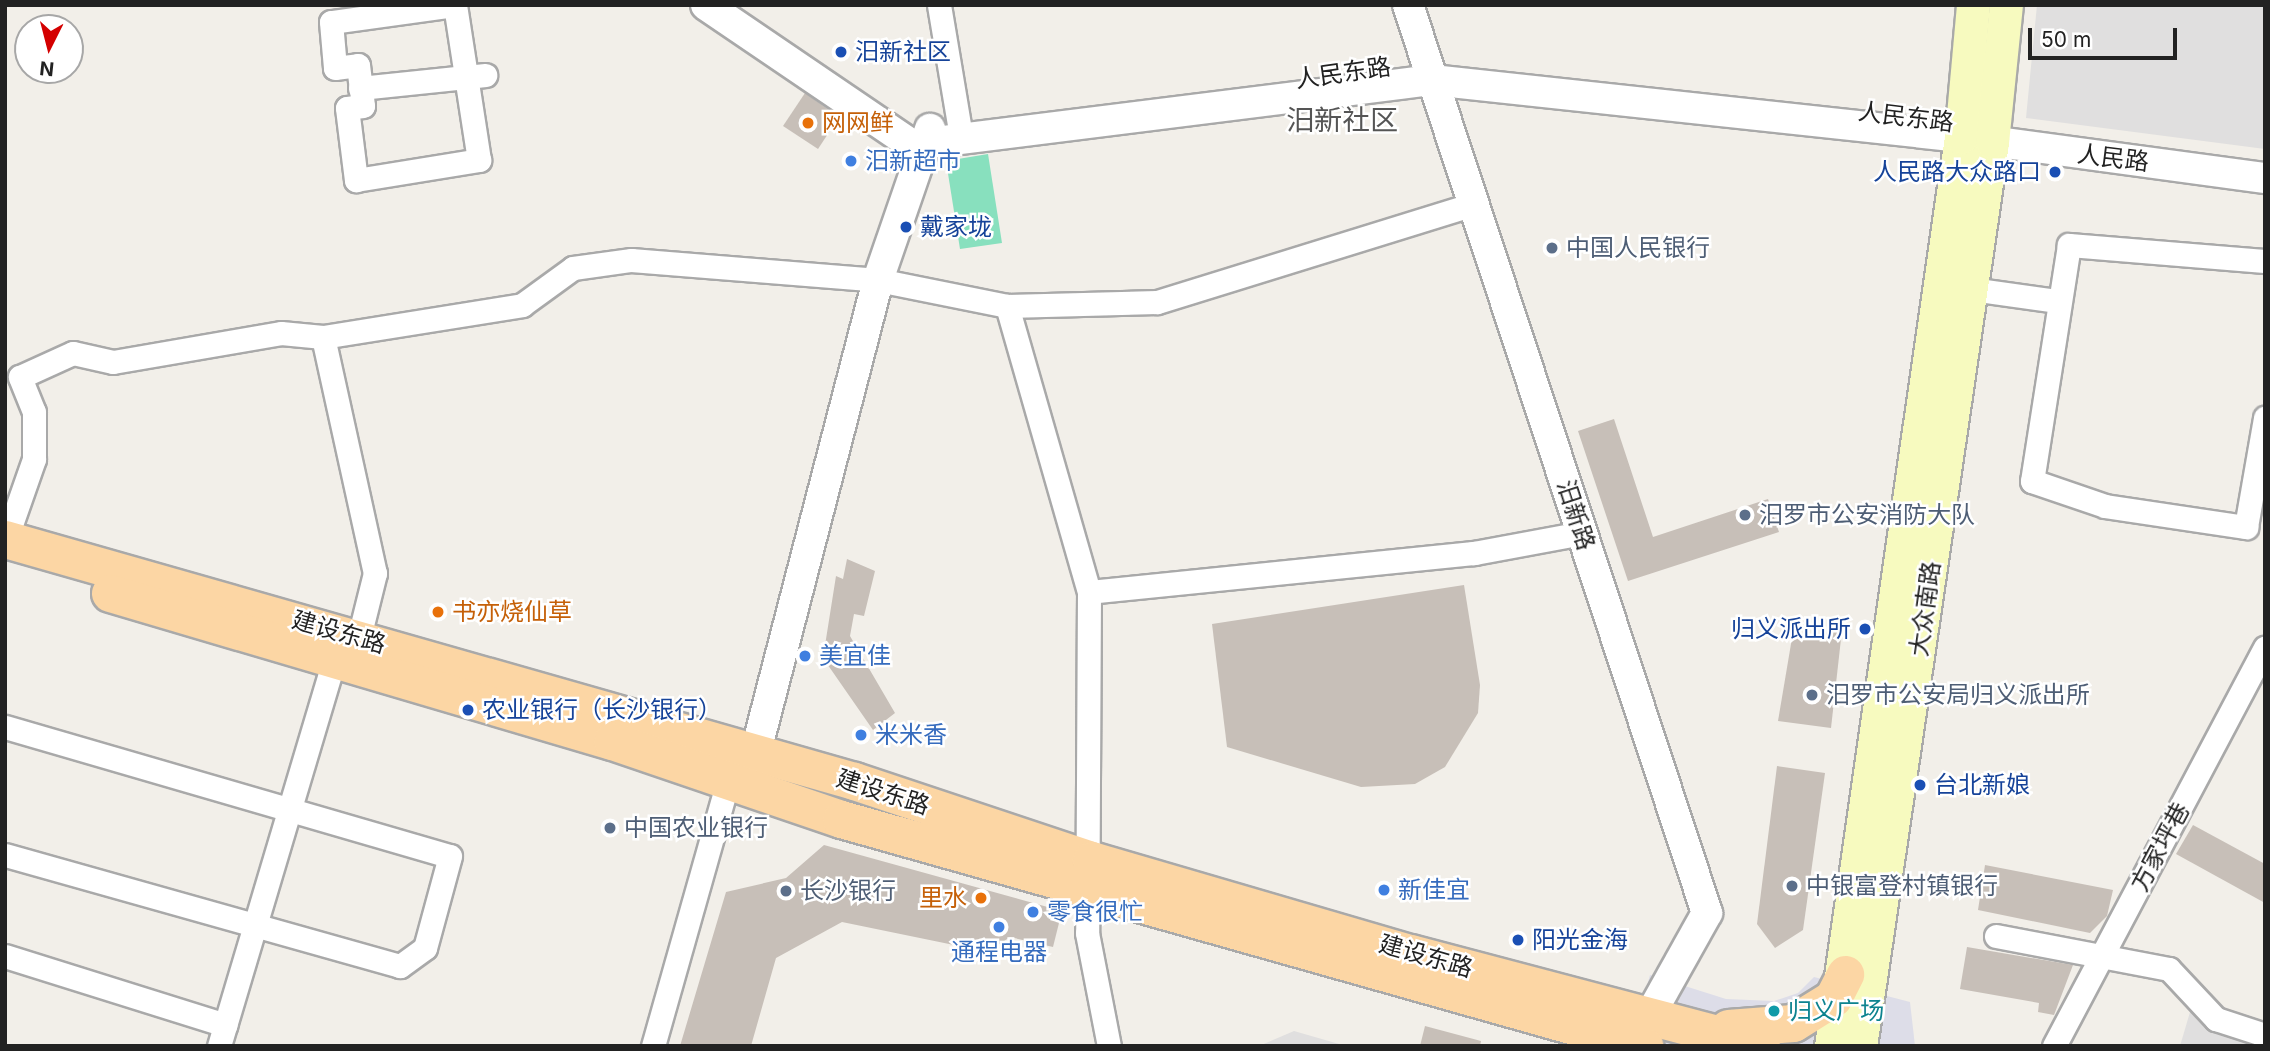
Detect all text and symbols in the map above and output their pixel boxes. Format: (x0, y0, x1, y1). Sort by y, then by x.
north arrow (14, 14, 84, 84)
scale bar (2032, 14, 2181, 58)
text: 50 m (2041, 27, 2091, 52)
place label: 汨新社区 (855, 38, 951, 66)
marker: 汨新社区 (833, 44, 849, 60)
street label: 人民东路 (1293, 52, 1393, 94)
text: N (39, 56, 55, 81)
street label: 人民东路 (1857, 97, 1955, 137)
district label: 汨新社区 (1286, 103, 1398, 137)
place label: 网网鲜 (822, 109, 894, 137)
marker: 网网鲜 (800, 115, 816, 131)
street label: 人民路 (2076, 139, 2150, 177)
place label: 汨新超市 (865, 147, 961, 175)
marker: 汨新超市 (843, 153, 859, 169)
place label: 人民路大众路口 (1873, 158, 2041, 186)
marker: 人民路大众路口 (2047, 164, 2063, 180)
place label: 戴家垅 (920, 213, 992, 241)
marker: 戴家垅 (898, 219, 914, 235)
place label: 中国人民银行 (1566, 234, 1710, 262)
marker: 中国人民银行 (1544, 240, 1560, 256)
street label: 汨新路 (1551, 476, 1601, 554)
place label: 汨罗市公安消防大队 (1759, 501, 1975, 529)
marker: 汨罗市公安消防大队 (1737, 507, 1753, 523)
street label: 大众南路 (1904, 559, 1946, 659)
place label: 书亦烧仙草 (452, 598, 572, 626)
marker: 书亦烧仙草 (430, 604, 446, 620)
street label: 建设东路 (289, 605, 389, 659)
place label: 归义派出所 (1731, 615, 1851, 643)
marker: 归义派出所 (1857, 621, 1873, 637)
place label: 美宜佳 (819, 642, 891, 670)
marker: 美宜佳 (797, 648, 813, 664)
place label: 汨罗市公安局归义派出所 (1826, 681, 2090, 709)
marker: 汨罗市公安局归义派出所 (1804, 687, 1820, 703)
place label: 农业银行（长沙银行） (482, 696, 722, 724)
marker: 农业银行（长沙银行） (460, 702, 476, 718)
place label: 米米香 (875, 721, 947, 749)
marker: 米米香 (853, 727, 869, 743)
street label: 建设东路 (833, 763, 933, 821)
place label: 台北新娘 (1934, 771, 2030, 799)
marker: 台北新娘 (1912, 777, 1928, 793)
street label: 方家坪巷 (2125, 798, 2195, 896)
place label: 中国农业银行 (624, 814, 768, 842)
marker: 中国农业银行 (602, 820, 618, 836)
place label: 中银富登村镇银行 (1806, 872, 1998, 900)
place label: 新佳宜 (1398, 876, 1470, 904)
place label: 长沙银行 (800, 877, 896, 905)
marker: 中银富登村镇银行 (1784, 878, 1800, 894)
marker: 新佳宜 (1376, 882, 1392, 898)
marker: 长沙银行 (778, 883, 794, 899)
place label: 里水 (919, 884, 967, 912)
marker: 里水 (973, 890, 989, 906)
place label: 零食很忙 (1047, 898, 1143, 926)
marker: 零食很忙 (1025, 904, 1041, 920)
marker: 通程电器 (991, 919, 1007, 935)
place label: 阳光金海 (1532, 926, 1628, 954)
street label: 建设东路 (1376, 929, 1476, 983)
marker: 阳光金海 (1510, 932, 1526, 948)
place label: 通程电器 (951, 938, 1047, 966)
place label: 归义广场 (1788, 997, 1884, 1025)
marker: 归义广场 (1766, 1003, 1782, 1019)

